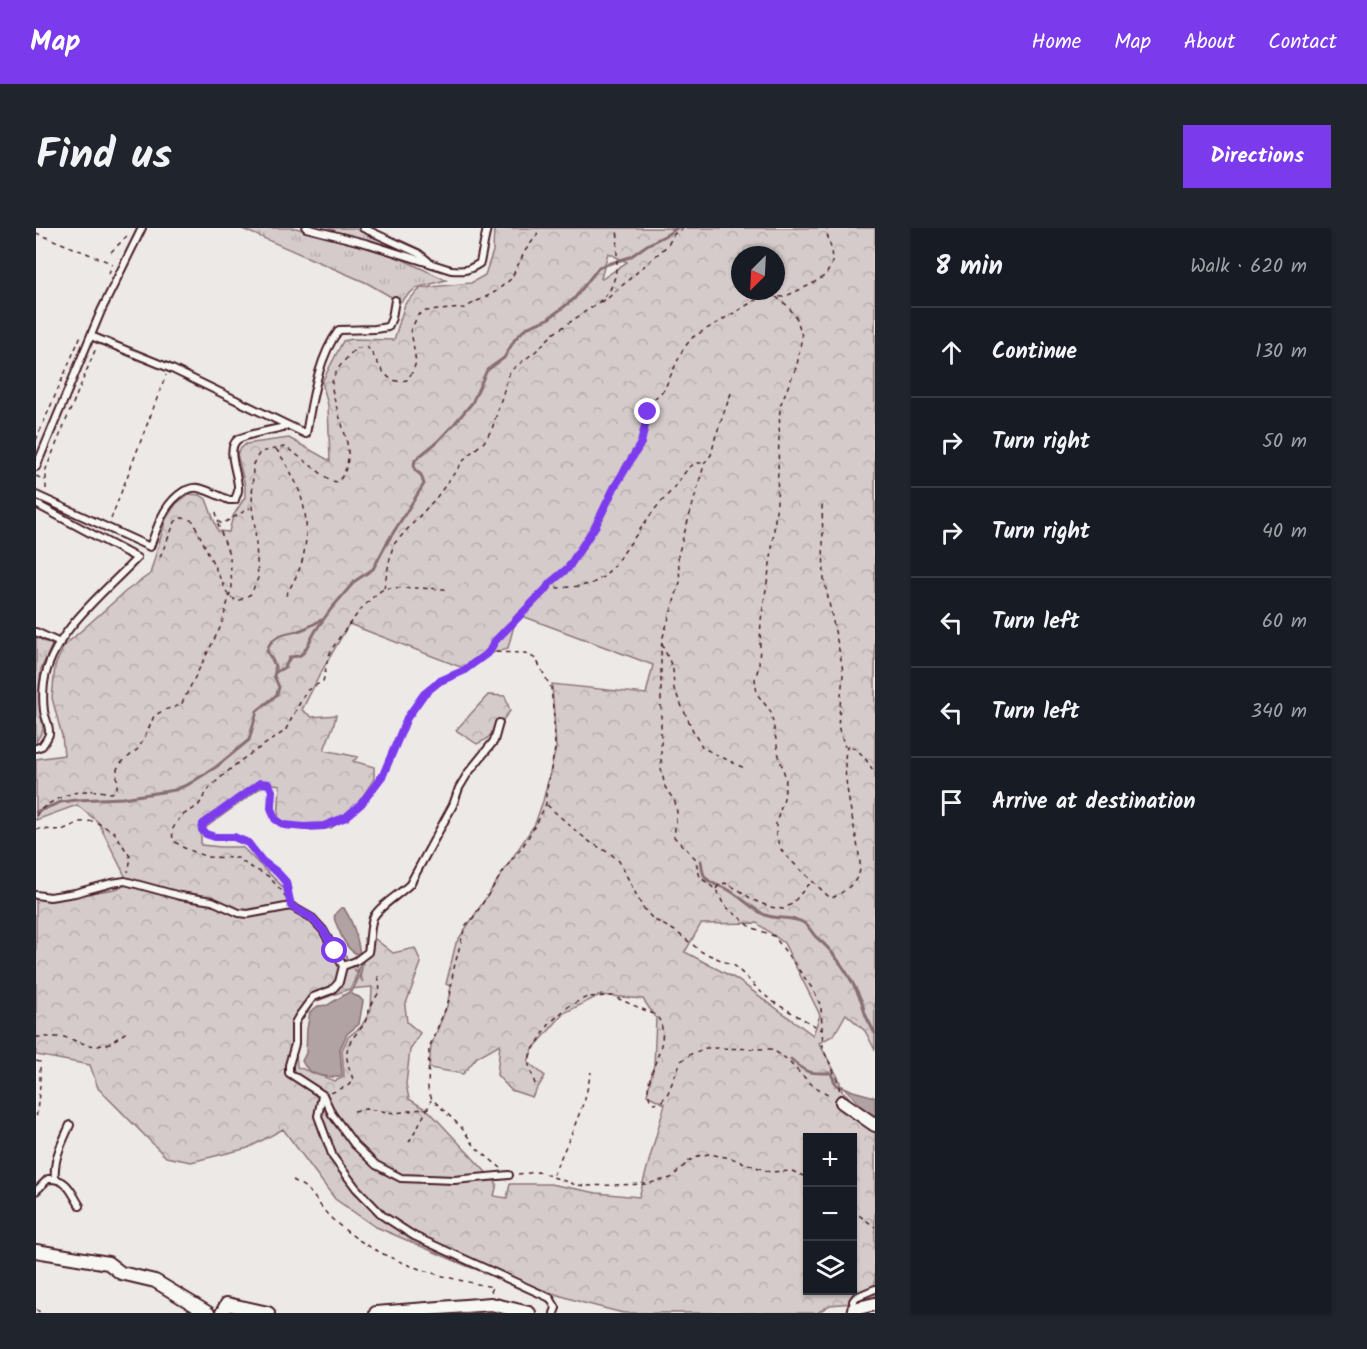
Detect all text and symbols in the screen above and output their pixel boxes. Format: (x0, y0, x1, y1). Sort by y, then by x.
text: Map (30, 20, 81, 65)
text: Home (1032, 26, 1081, 59)
text: Map (1114, 26, 1151, 59)
text: About (1184, 26, 1235, 59)
text: Contact (1268, 26, 1337, 59)
text: Find us (36, 123, 172, 190)
button: Directions (1183, 125, 1331, 188)
north arrow (731, 246, 785, 300)
text: 8 min (935, 246, 1003, 288)
text: Walk · 620 m (1190, 251, 1307, 283)
text: Continue (992, 335, 1077, 370)
icon: ahead (935, 336, 968, 369)
text: 130 m (1255, 336, 1307, 368)
route end (634, 398, 660, 424)
text: Turn right (992, 425, 1090, 460)
icon: right (935, 426, 968, 459)
text: 50 m (1262, 426, 1307, 458)
text: Turn right (992, 515, 1090, 550)
icon: right (935, 516, 968, 549)
text: 40 m (1262, 516, 1307, 548)
text: Turn left (992, 605, 1079, 640)
icon: left (935, 606, 968, 639)
text: 60 m (1262, 606, 1307, 638)
text: Turn left (992, 695, 1079, 730)
icon: left (935, 696, 968, 729)
text: 340 m (1251, 696, 1307, 728)
text: Arrive at destination (992, 785, 1195, 820)
icon: arrive (935, 786, 968, 819)
route start (321, 937, 347, 963)
map controls (803, 1133, 857, 1295)
button: + (803, 1133, 857, 1187)
button: − (803, 1187, 857, 1241)
button: layers (803, 1241, 857, 1295)

